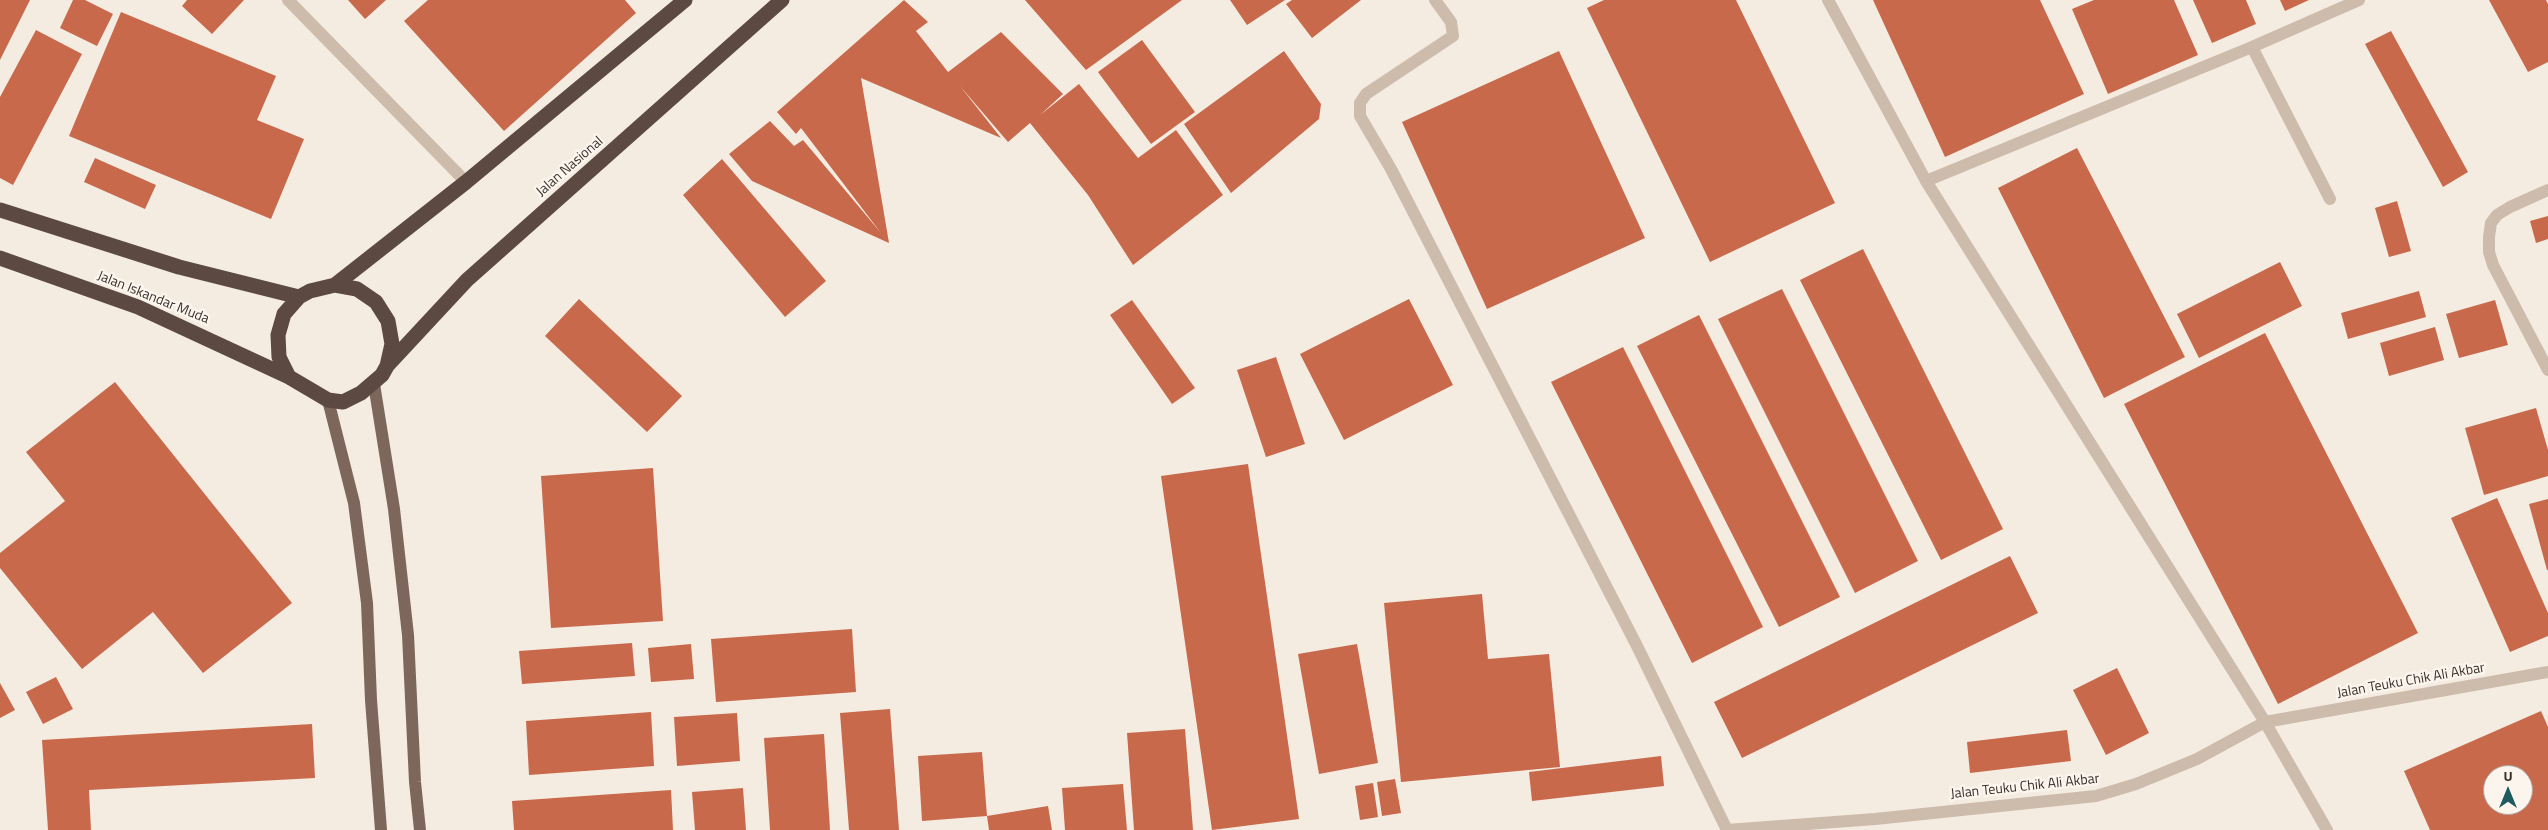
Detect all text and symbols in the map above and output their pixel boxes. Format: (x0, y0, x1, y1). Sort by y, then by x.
street label: Jalan Nasional (533, 133, 607, 201)
street label: Jalan Iskandar Muda (95, 268, 211, 328)
street label: Jalan Teuku Chik Ali Akbar (2336, 660, 2486, 702)
north arrow (2483, 765, 2533, 815)
text: U (2503, 765, 2513, 786)
street label: Jalan Teuku Chik Ali Akbar (1950, 771, 2100, 803)

